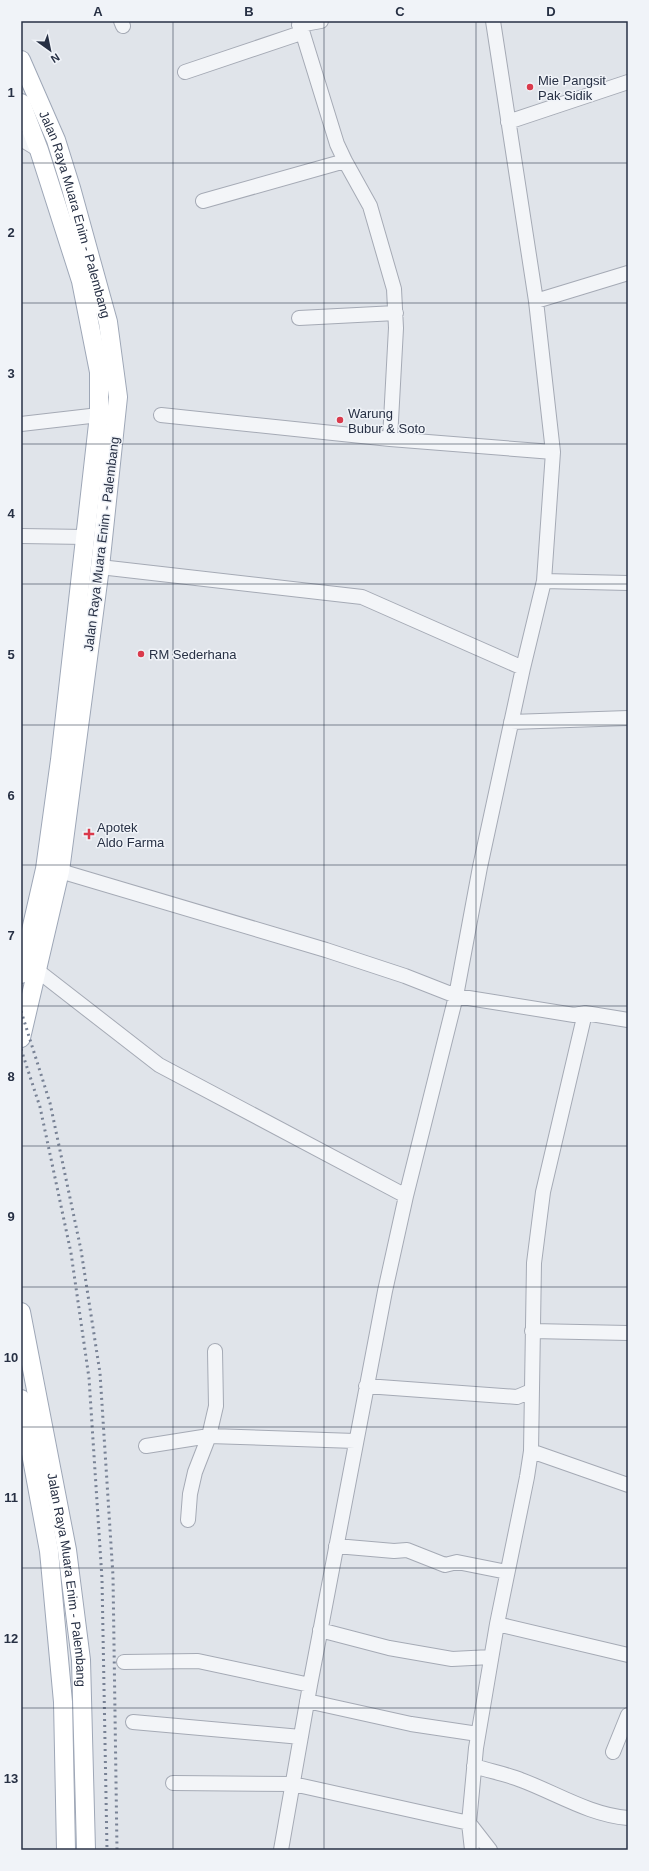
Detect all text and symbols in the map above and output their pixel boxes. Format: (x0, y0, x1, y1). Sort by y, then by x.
text: A (93, 4, 103, 19)
text: B (244, 4, 254, 19)
text: C (395, 4, 405, 19)
text: D (546, 4, 556, 19)
north arrow (30, 30, 70, 70)
text: N (49, 51, 62, 66)
place label: Mie Pangsit Pak Sidik (538, 73, 606, 103)
marker: Mie Pangsit Pak Sidik (525, 82, 535, 92)
text: 1 (7, 85, 15, 100)
street label: Jalan Raya Muara Enim - Palembang (36, 108, 114, 320)
text: 2 (7, 225, 15, 240)
text: 3 (7, 366, 15, 381)
place label: Warung Bubur & Soto (348, 406, 425, 436)
marker: Warung Bubur & Soto (335, 415, 345, 425)
street label: Jalan Raya Muara Enim - Palembang (81, 436, 122, 652)
text: 4 (7, 506, 15, 521)
text: 5 (7, 647, 15, 662)
place label: RM Sederhana (149, 647, 237, 662)
marker: RM Sederhana (136, 649, 146, 659)
text: 6 (7, 788, 15, 803)
place label: Apotek Aldo Farma (97, 820, 165, 850)
marker: Apotek Aldo Farma (84, 829, 94, 839)
text: 7 (7, 928, 15, 943)
text: 8 (7, 1069, 15, 1084)
text: 9 (7, 1209, 15, 1224)
text: 10 (4, 1350, 18, 1365)
street label: Jalan Raya Muara Enim - Palembang (44, 1472, 89, 1687)
text: 11 (4, 1490, 18, 1505)
text: 12 (4, 1631, 18, 1646)
text: 13 (4, 1771, 18, 1786)

